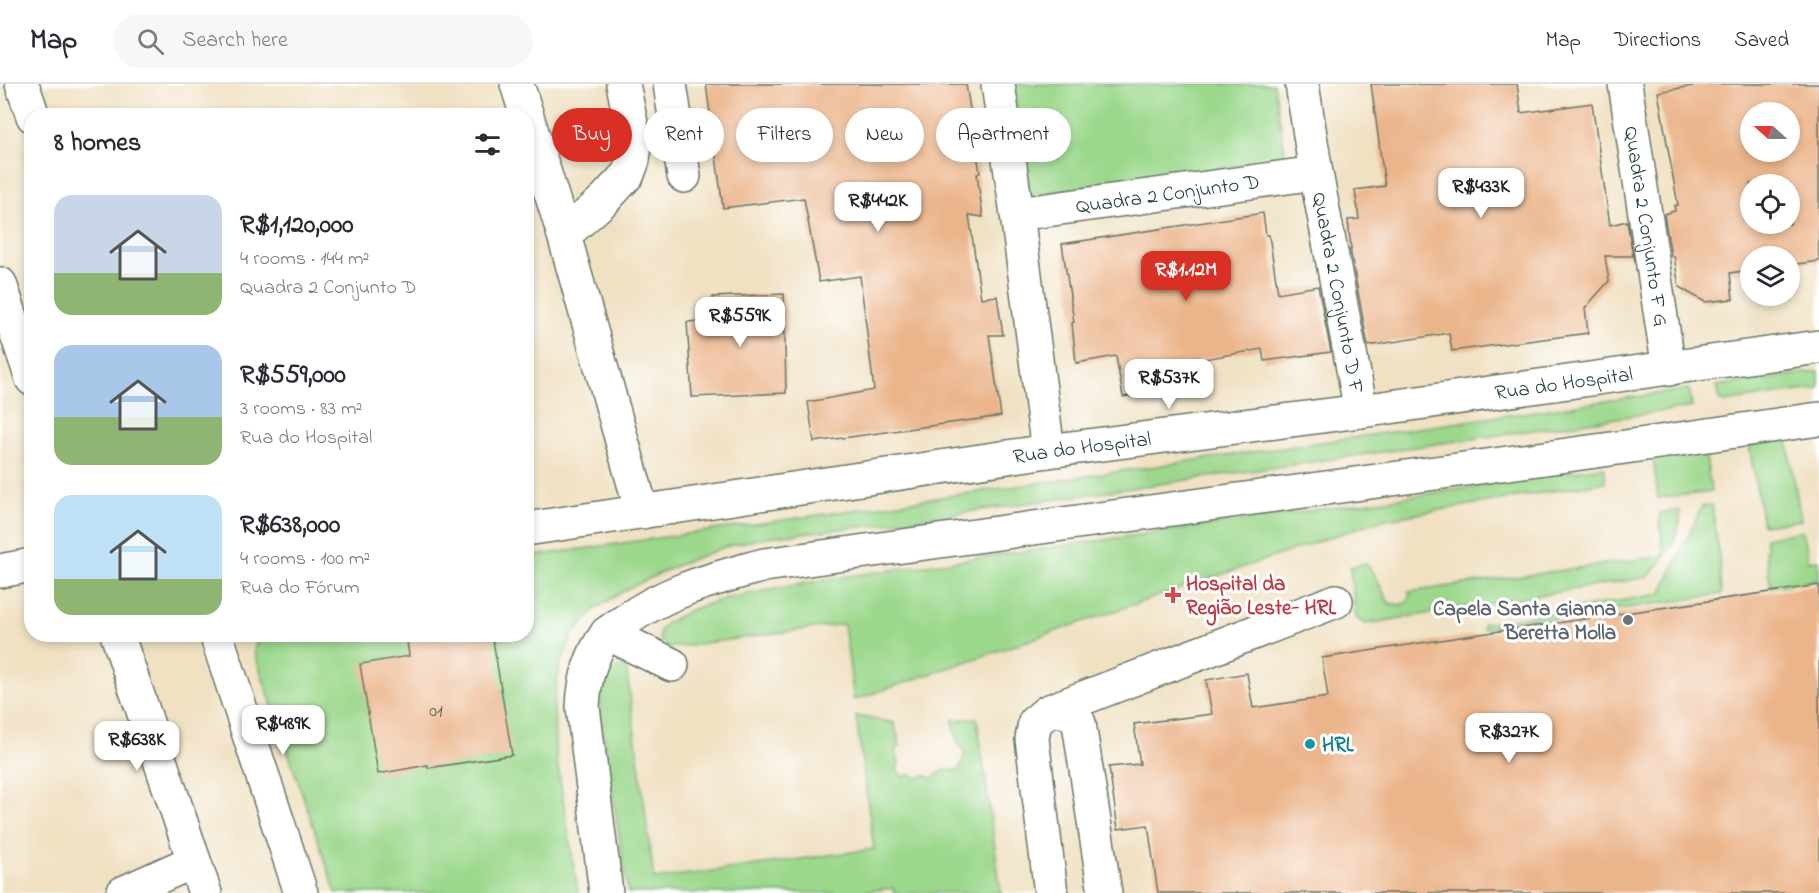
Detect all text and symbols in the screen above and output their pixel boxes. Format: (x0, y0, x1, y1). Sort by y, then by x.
search box (113, 14, 533, 68)
text: Map (30, 21, 77, 62)
icon: search (134, 25, 167, 58)
text: Search here (182, 25, 288, 57)
text: Map (1545, 26, 1581, 56)
text: Directions (1614, 26, 1701, 56)
text: Saved (1734, 26, 1789, 56)
north arrow (1740, 102, 1800, 162)
map controls (1740, 102, 1800, 306)
chip: Buy (552, 108, 632, 162)
chip: Rent (644, 108, 724, 162)
chip: Filters (736, 108, 833, 162)
chip: New (845, 108, 924, 162)
chip: Apartment (936, 108, 1071, 162)
text: 8 homes (54, 125, 141, 163)
street label: Quadra 2 Conjunto F G (1615, 125, 1675, 329)
icon: filters (471, 128, 504, 161)
street label: Quadra 2 Conjunto D (1074, 168, 1262, 223)
pin: R$433K (1432, 168, 1530, 219)
text: R$433K (1452, 173, 1510, 202)
button: locate (1740, 174, 1800, 234)
pin: R$442K (829, 182, 927, 233)
text: R$442K (848, 187, 908, 216)
street label: Quadra 2 Conjunto D F (1303, 190, 1370, 397)
text: R$1,120,000 (240, 207, 353, 245)
icon: home (102, 219, 174, 291)
text: 4 rooms · 144 m² (240, 245, 370, 274)
button: layers (1740, 246, 1800, 306)
pin: R$1.12M (1131, 251, 1241, 302)
text: R$1.12M (1155, 256, 1217, 285)
text: Quadra 2 Conjunto D (240, 274, 417, 303)
pin: R$559K (691, 297, 789, 348)
text: R$559K (709, 302, 771, 331)
text: R$559,000 (240, 357, 346, 395)
pin: R$537K (1120, 359, 1218, 410)
street label: Rua do Hospital (1493, 360, 1635, 409)
text: R$537K (1139, 364, 1199, 393)
icon: home (102, 369, 174, 441)
text: 3 rooms · 83 m² (240, 395, 362, 424)
text: Rua do Hospital (240, 424, 372, 453)
street label: Rua do Hospital (1011, 425, 1153, 473)
text: R$638,000 (240, 507, 340, 545)
icon: home (102, 519, 174, 591)
text: 4 rooms · 100 m² (240, 545, 370, 574)
place label: Hospital da Região Leste- HRL (1186, 570, 1337, 626)
text: Rua do Fórum (240, 574, 360, 603)
marker: Hospital da Região Leste- HRL (1164, 586, 1182, 604)
place label: Capela Santa Gianna Beretta Molla (1433, 595, 1616, 649)
marker: Capela Santa Gianna Beretta Molla (1621, 613, 1635, 627)
house number: 01 (429, 699, 443, 725)
pin: R$489K (234, 705, 332, 756)
text: R$489K (256, 710, 310, 739)
pin: R$327K (1460, 713, 1558, 764)
text: R$327K (1479, 718, 1539, 747)
pin: R$638K (88, 721, 186, 772)
text: R$638K (108, 726, 166, 755)
place label: HRL (1322, 731, 1355, 761)
marker: HRL (1303, 737, 1317, 751)

